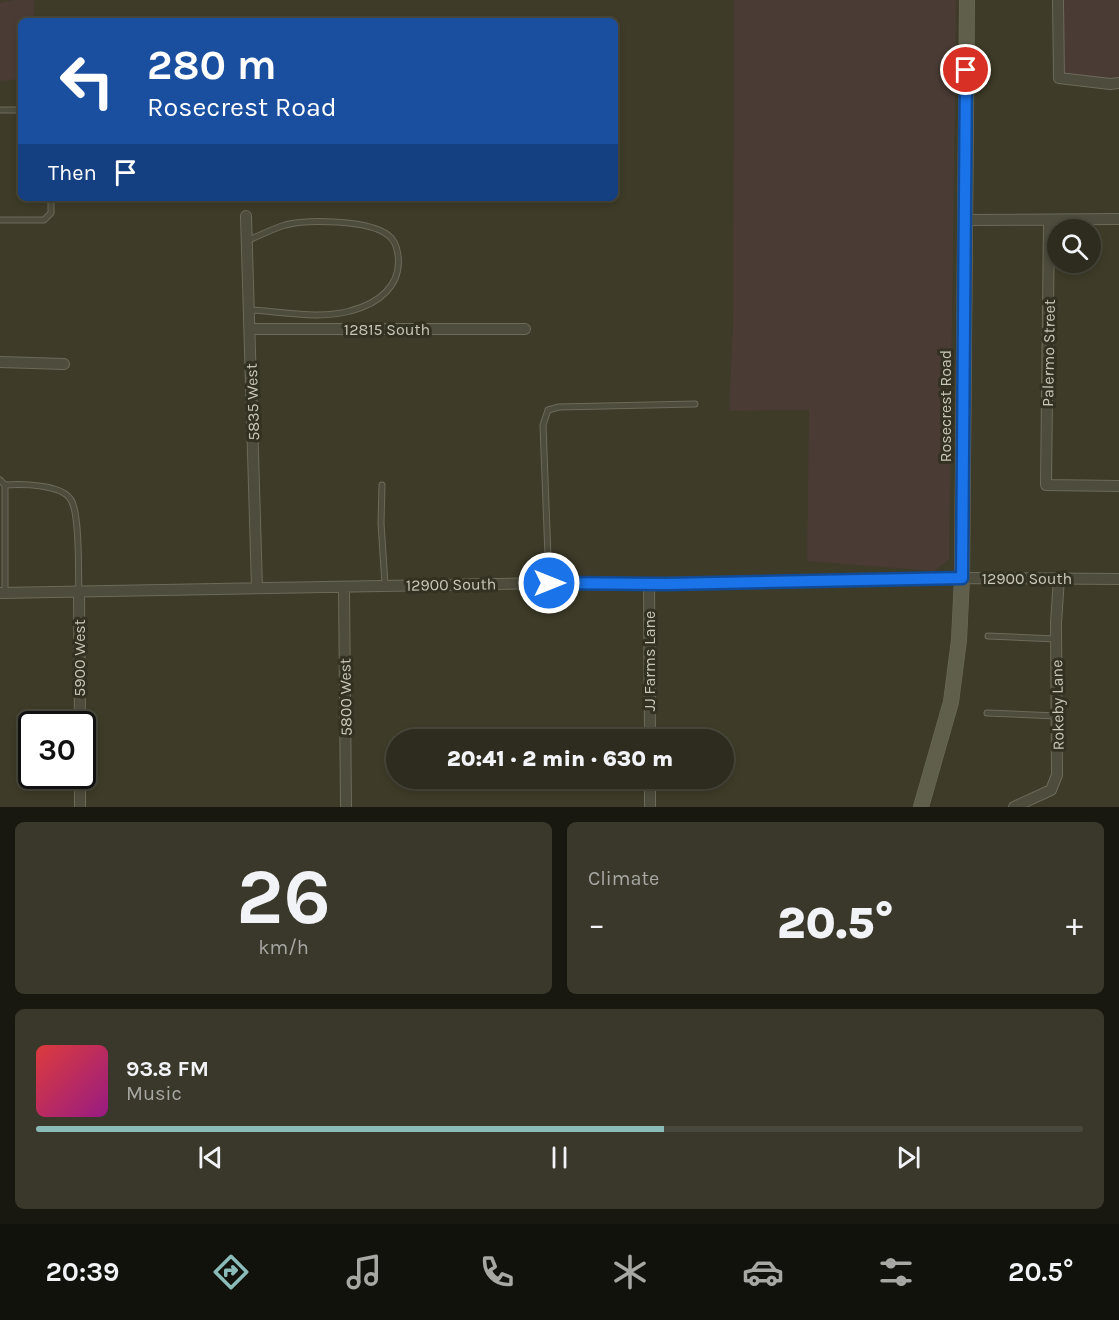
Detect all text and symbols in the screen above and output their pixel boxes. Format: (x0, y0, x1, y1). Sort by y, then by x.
text: 280 m (147, 40, 277, 90)
icon: left (48, 42, 126, 120)
pin (940, 44, 991, 95)
icon: arrive (949, 53, 982, 86)
text: Rosecrest Road (147, 91, 337, 123)
icon: arrive (109, 156, 142, 189)
text: Then (48, 160, 97, 186)
map controls (1047, 219, 1101, 273)
button: search (1047, 219, 1101, 273)
street label: Palermo Street (1038, 299, 1059, 407)
street label: 12815 South (344, 320, 430, 339)
street label: Rosecrest Road (936, 350, 955, 462)
street label: 5835 West (242, 363, 263, 441)
position arrow (517, 551, 581, 615)
street label: 12900 South (982, 569, 1072, 588)
street label: 12900 South (406, 574, 496, 595)
street label: JJ Farms Lane (640, 611, 659, 711)
street label: 5900 West (70, 619, 89, 697)
street label: 5800 West (335, 658, 356, 736)
street label: Rokeby Lane (1047, 659, 1068, 750)
speed limit sign: 30 (18, 711, 96, 789)
text: 20:41 · 2 min · 630 m (447, 746, 673, 772)
text: 26 (236, 851, 331, 943)
text: Climate (588, 867, 659, 890)
text: 20.5° (777, 897, 894, 949)
text: − (588, 905, 605, 943)
text: + (1066, 905, 1083, 943)
text: km/h (258, 936, 309, 959)
text: 93.8 FM (126, 1056, 209, 1082)
text: Music (126, 1082, 182, 1105)
icon: previous (194, 1141, 227, 1174)
icon: pause (543, 1141, 576, 1174)
icon: next (892, 1141, 925, 1174)
icon: directions (210, 1251, 252, 1293)
icon: music (343, 1251, 385, 1293)
icon: phone (476, 1251, 518, 1293)
icon: climate (609, 1251, 651, 1293)
icon: car (742, 1251, 784, 1293)
icon: filters (875, 1251, 917, 1293)
text: 20:39 (45, 1256, 119, 1288)
text: 20.5° (1008, 1256, 1074, 1288)

